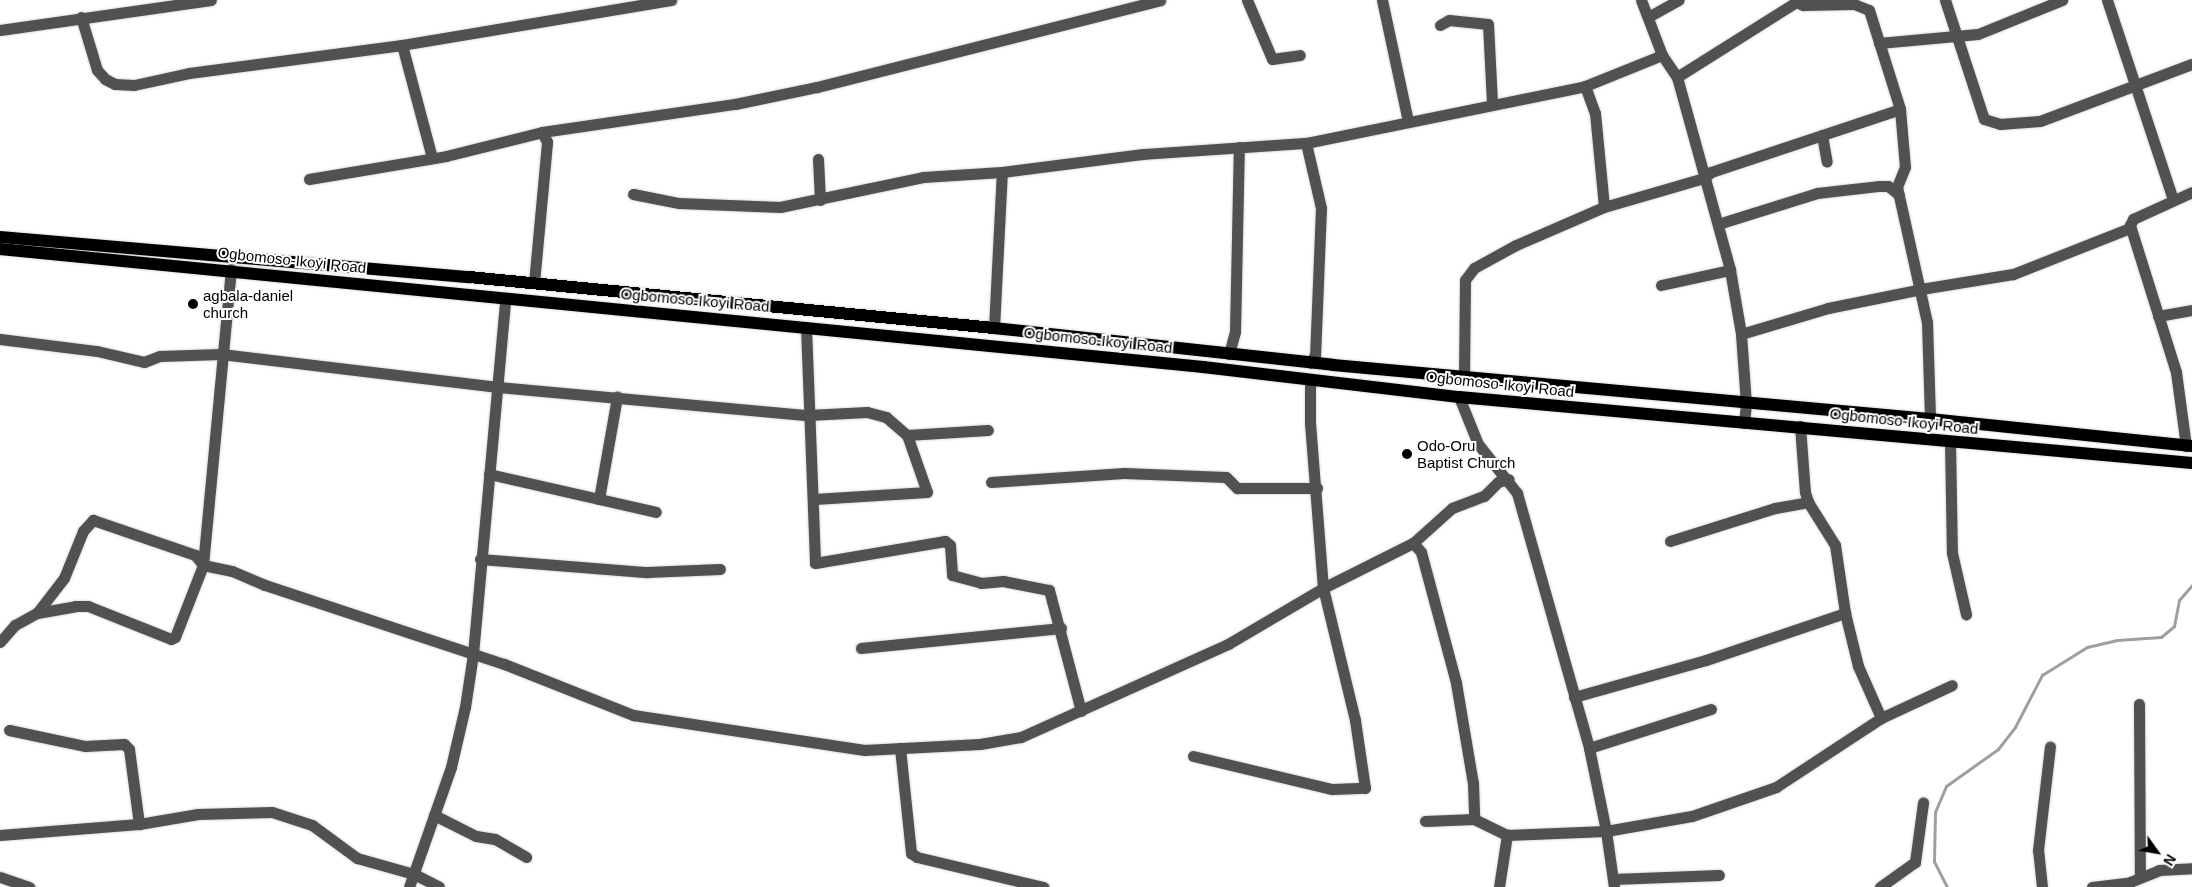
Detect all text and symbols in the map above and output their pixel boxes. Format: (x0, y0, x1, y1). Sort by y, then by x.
street label: Ogbomoso-Ikoyi Road (217, 243, 367, 277)
street label: Ogbomoso-Ikoyi Road (620, 285, 770, 315)
place label: agbala-daniel church (203, 286, 293, 321)
marker: agbala-daniel church (187, 298, 199, 310)
street label: Ogbomoso-Ikoyi Road (1023, 323, 1173, 357)
street label: Ogbomoso-Ikoyi Road (1425, 367, 1575, 401)
street label: Ogbomoso-Ikoyi Road (1829, 404, 1979, 438)
place label: Odo-Oru Baptist Church (1417, 436, 1515, 471)
marker: Odo-Oru Baptist Church (1401, 448, 1413, 460)
north arrow (2132, 827, 2182, 877)
text: N (2160, 851, 2179, 868)

